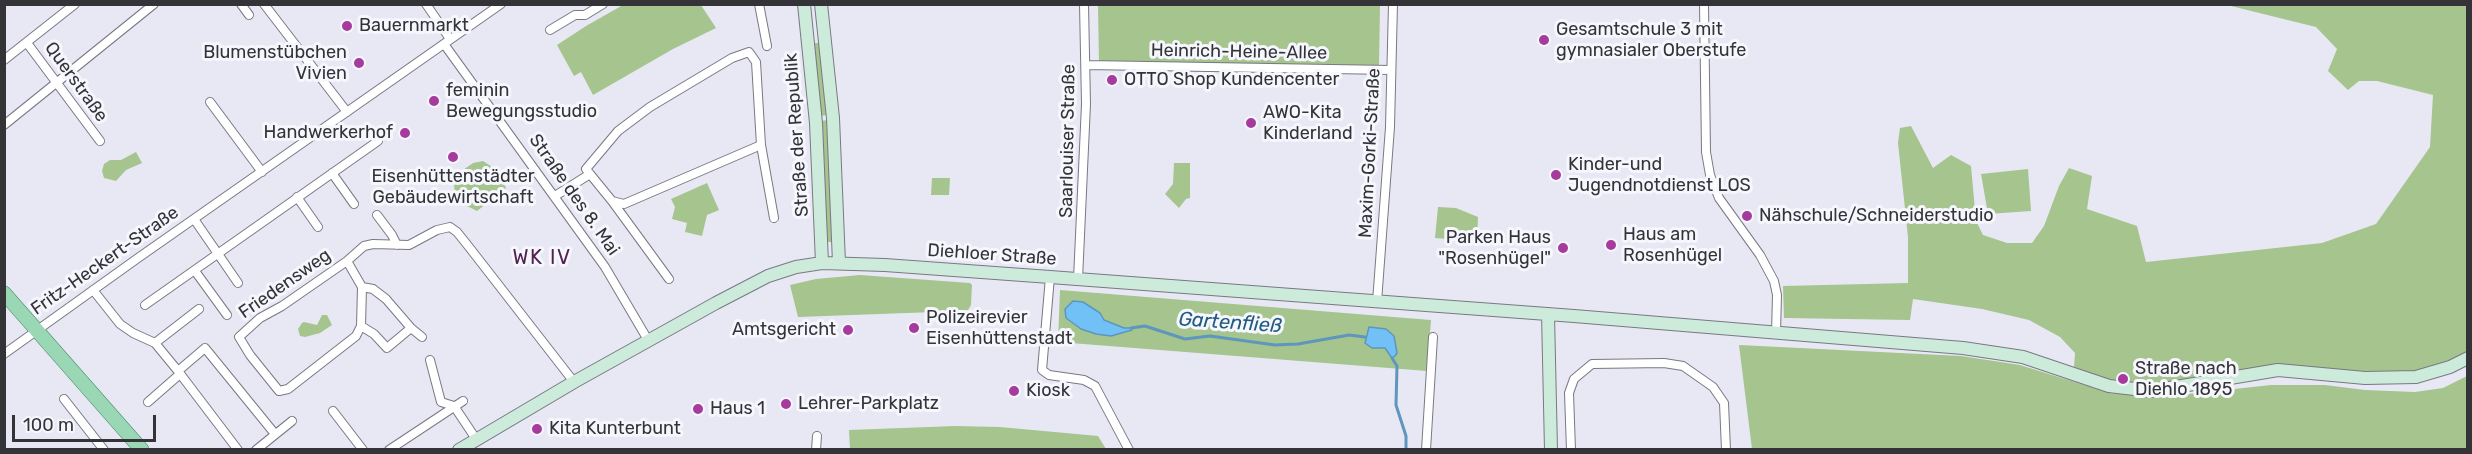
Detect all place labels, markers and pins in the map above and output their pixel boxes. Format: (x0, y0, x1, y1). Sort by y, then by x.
place label: Bauernmarkt (359, 15, 469, 37)
marker: Bauernmarkt (340, 19, 354, 33)
place label: Gesamtschule 3 mit gymnasialer Oberstufe (1556, 19, 1746, 62)
marker: Gesamtschule 3 mit gymnasialer Oberstufe (1537, 33, 1551, 47)
place label: Blumenstübchen Vivien (203, 42, 347, 84)
marker: Blumenstübchen Vivien (352, 56, 366, 70)
place label: OTTO Shop Kundencenter (1124, 69, 1339, 91)
marker: OTTO Shop Kundencenter (1105, 73, 1119, 87)
place label: feminin Bewegungsstudio (446, 80, 597, 122)
marker: feminin Bewegungsstudio (427, 94, 441, 108)
place label: AWO-Kita Kinderland (1263, 102, 1353, 144)
marker: AWO-Kita Kinderland (1244, 116, 1258, 130)
place label: Handwerkerhof (264, 122, 393, 144)
marker: Handwerkerhof (398, 126, 412, 140)
marker: Eisenhüttenstädter Gebäudewirtschaft (446, 150, 460, 164)
place label: Kinder-und Jugendnotdienst LOS (1568, 154, 1751, 196)
place label: Eisenhüttenstädter Gebäudewirtschaft (371, 166, 535, 208)
marker: Kinder-und Jugendnotdienst LOS (1549, 168, 1563, 182)
place label: Nähschule/Schneiderstudio (1759, 205, 1994, 227)
marker: Nähschule/Schneiderstudio (1740, 209, 1754, 223)
place label: Haus am Rosenhügel (1623, 224, 1722, 266)
place label: Parken Haus "Rosenhügel" (1438, 227, 1551, 270)
marker: Haus am Rosenhügel (1604, 238, 1618, 252)
marker: Parken Haus "Rosenhügel" (1556, 241, 1570, 255)
place label: Polizeirevier Eisenhüttenstadt (926, 307, 1072, 350)
place label: Amtsgericht (732, 319, 836, 341)
marker: Polizeirevier Eisenhüttenstadt (907, 321, 921, 335)
marker: Amtsgericht (841, 323, 855, 337)
place label: Straße nach Diehlo 1895 (2135, 358, 2237, 400)
marker: Straße nach Diehlo 1895 (2116, 372, 2130, 386)
place label: Kiosk (1026, 380, 1070, 402)
marker: Kiosk (1007, 384, 1021, 398)
place label: Lehrer-Parkplatz (798, 393, 939, 415)
marker: Lehrer-Parkplatz (779, 397, 793, 411)
place label: Haus 1 (710, 398, 765, 420)
marker: Haus 1 (691, 402, 705, 416)
place label: Kita Kunterbunt (549, 418, 681, 440)
marker: Kita Kunterbunt (530, 422, 544, 436)

